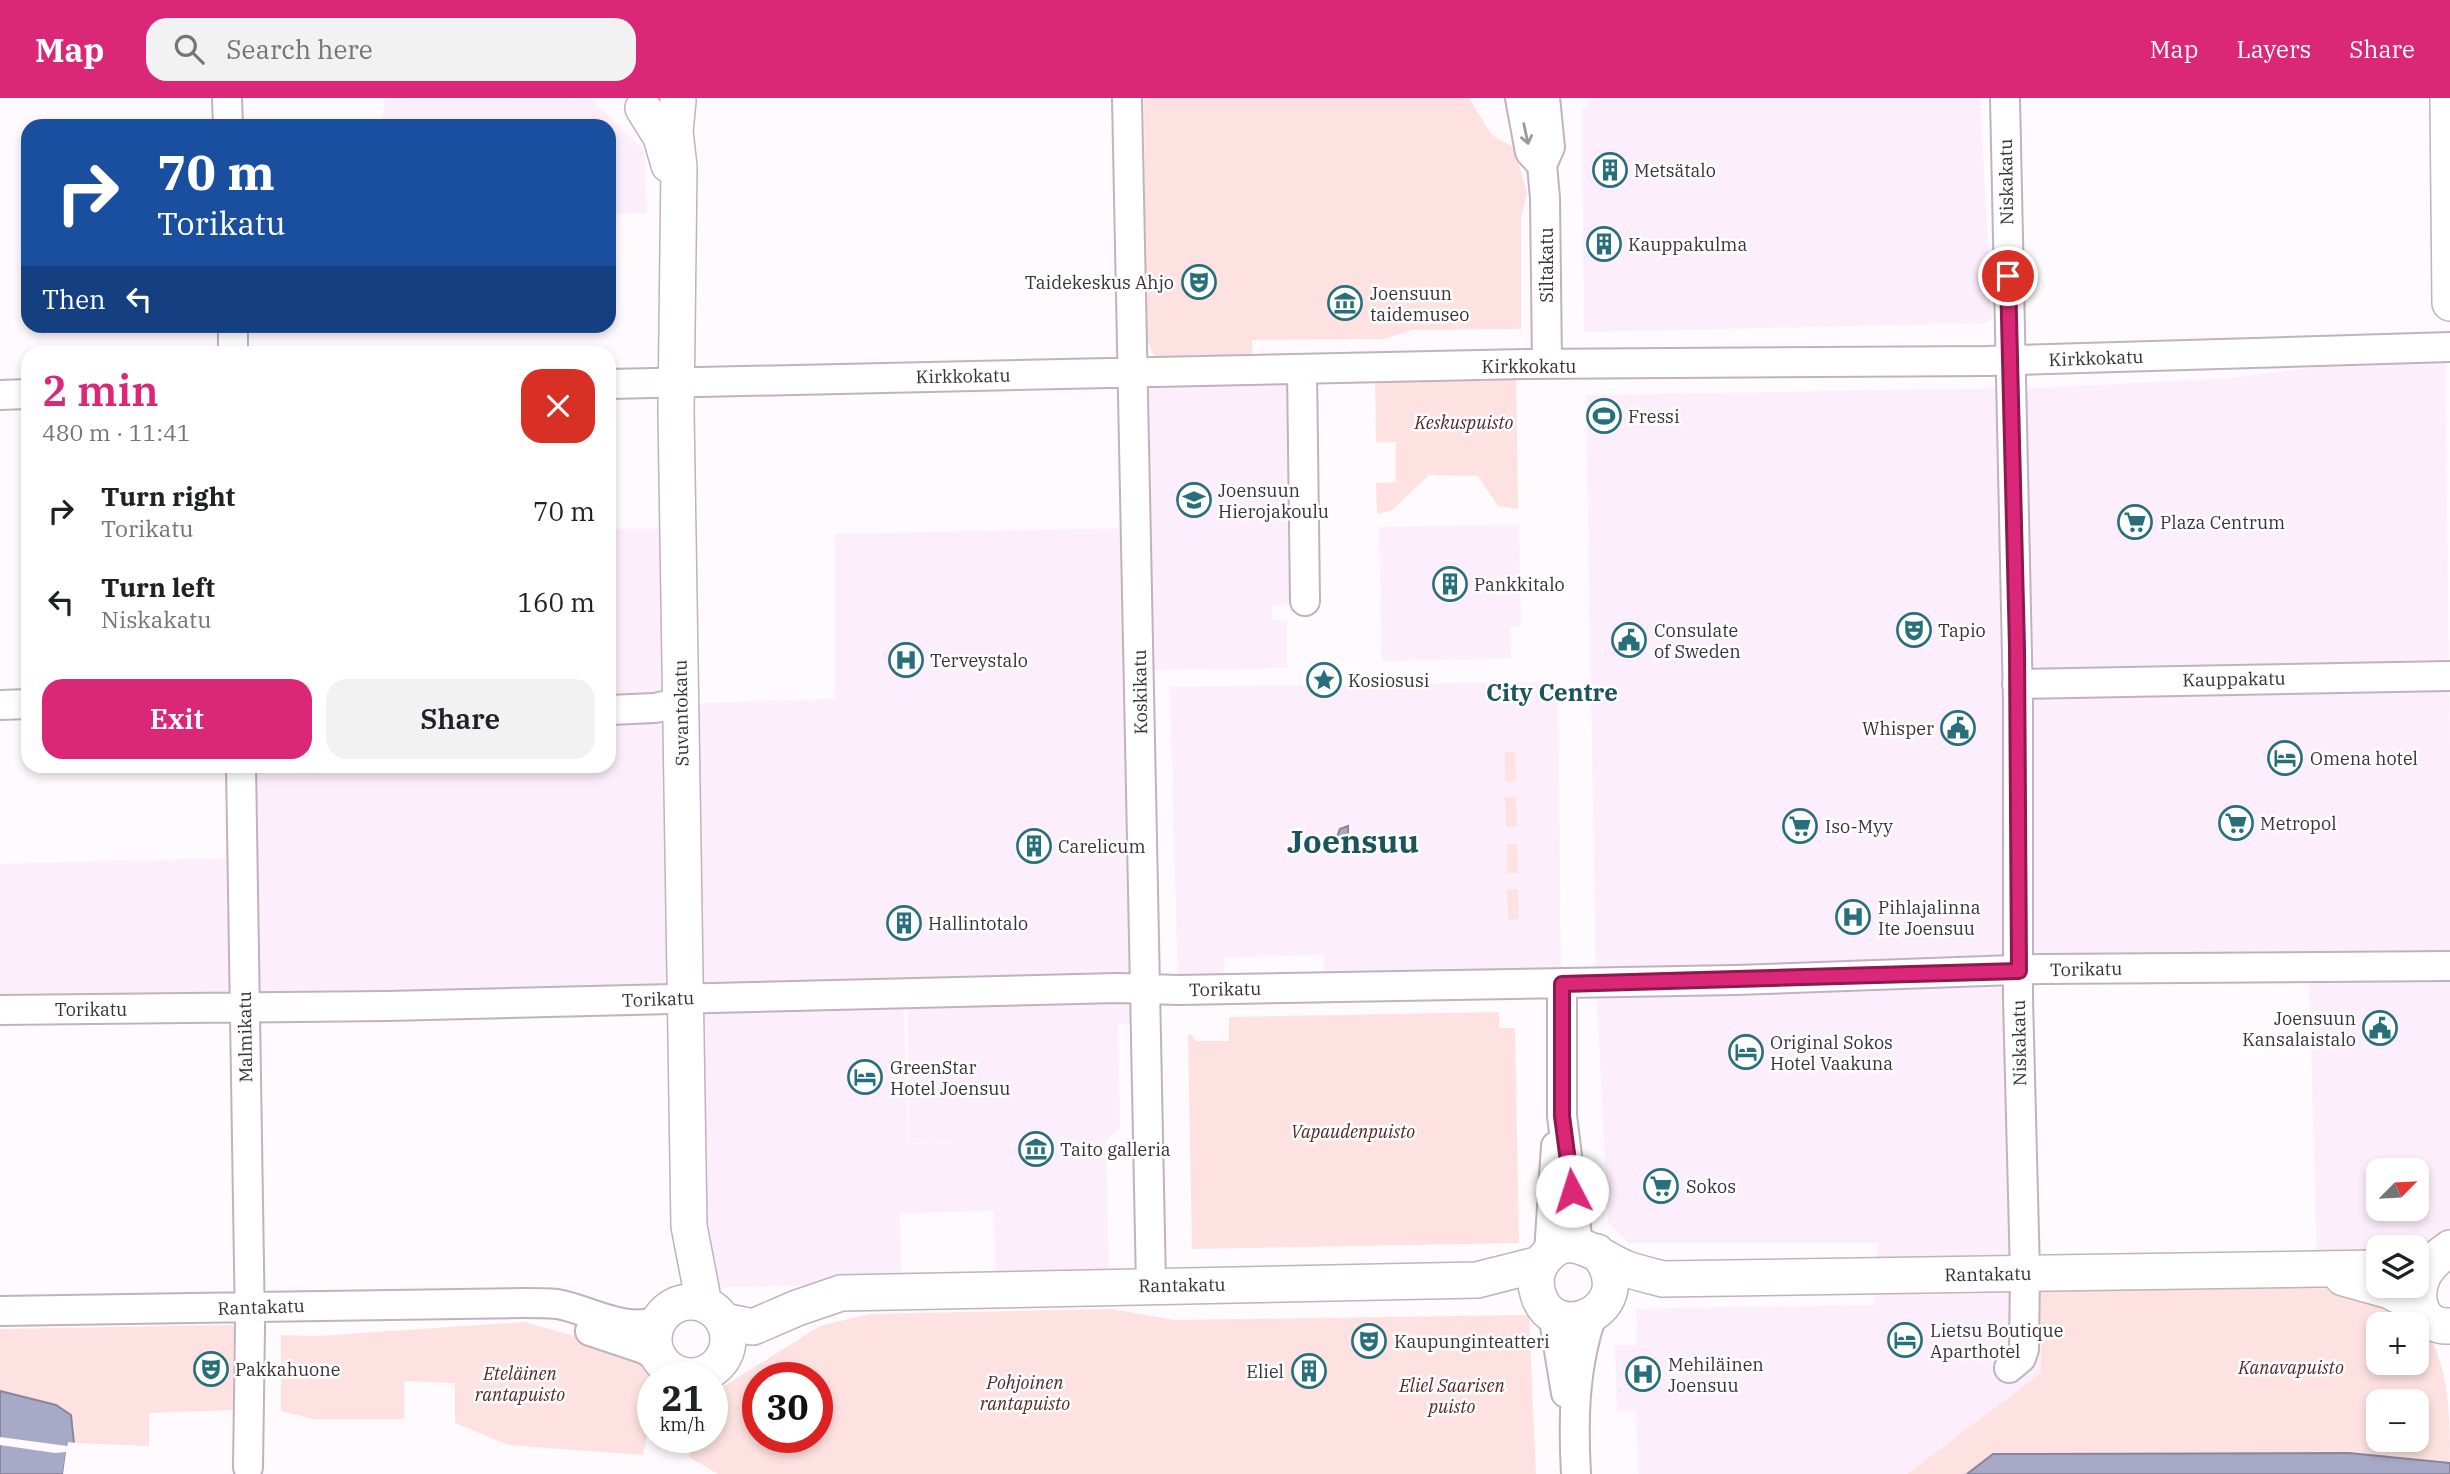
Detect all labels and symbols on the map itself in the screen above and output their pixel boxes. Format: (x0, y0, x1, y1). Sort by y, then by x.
one-way arrow (1520, 122, 1533, 145)
street label: Niskakatu (1994, 139, 2018, 225)
building icon: Metsätalo (1591, 151, 1629, 189)
place label: Metsätalo (1634, 159, 1716, 182)
building icon: Kauppakulma (1585, 225, 1623, 263)
street label: Siltakatu (1535, 227, 1558, 303)
place label: Kauppakulma (1628, 233, 1747, 256)
pin (1978, 246, 2038, 306)
theatre icon: Taidekeskus Ahjo (1180, 263, 1218, 301)
place label: Taidekeskus Ahjo (1025, 271, 1174, 294)
place label: Joensuun taidemuseo (1370, 282, 1469, 326)
museum icon: Joensuun taidemuseo (1326, 284, 1364, 322)
street label: Kirkkokatu (2048, 345, 2144, 371)
street label: Kirkkokatu (1482, 355, 1576, 378)
street label: Kirkkokatu (915, 364, 1011, 388)
sports icon: Fressi (1585, 397, 1623, 435)
place label: Fressi (1628, 405, 1680, 428)
park label: Keskuspuisto (1413, 411, 1514, 434)
place label: Joensuun Hierojakoulu (1218, 479, 1329, 523)
school or university icon: Joensuun Hierojakoulu (1175, 481, 1213, 519)
supermarket icon: Plaza Centrum (2116, 503, 2154, 541)
place label: Plaza Centrum (2160, 511, 2285, 534)
building icon: Pankkitalo (1431, 565, 1469, 603)
place label: Pankkitalo (1474, 573, 1565, 596)
theatre icon: Tapio (1895, 611, 1933, 649)
place label: Consulate of Sweden (1654, 619, 1741, 663)
place label: Tapio (1938, 619, 1986, 642)
public building icon: Consulate of Sweden (1610, 621, 1648, 659)
hospital icon: Terveystalo (887, 641, 925, 679)
place label: Terveystalo (930, 649, 1028, 672)
street label: Koskikatu (1128, 649, 1152, 735)
street label: Suvantokatu (669, 660, 693, 766)
place icon: Kosiosusi (1305, 661, 1343, 699)
street label: Kauppakatu (2182, 667, 2286, 691)
place label: Kosiosusi (1348, 669, 1430, 692)
district label: City Centre (1486, 676, 1618, 708)
public building icon: Whisper (1939, 709, 1977, 747)
place label: Whisper (1862, 717, 1934, 740)
hotel icon: Omena hotel (2266, 739, 2304, 777)
place label: Omena hotel (2310, 747, 2418, 770)
supermarket icon: Metropol (2217, 804, 2255, 842)
supermarket icon: Iso-Myy (1781, 807, 1819, 845)
place label: Metropol (2260, 812, 2337, 835)
place label: Iso-Myy (1825, 815, 1893, 838)
district label: Joensuu (1287, 820, 1419, 862)
building icon: Carelicum (1015, 827, 1053, 865)
place label: Carelicum (1058, 835, 1146, 858)
place label: Pihlajalinna Ite Joensuu (1878, 896, 1981, 940)
hospital icon: Pihlajalinna Ite Joensuu (1834, 898, 1872, 936)
building icon: Hallintotalo (885, 904, 923, 942)
place label: Hallintotalo (928, 912, 1028, 935)
street label: Torikatu (2050, 957, 2122, 981)
street label: Torikatu (1189, 977, 1261, 1001)
street label: Torikatu (621, 986, 695, 1012)
street label: Malmikatu (233, 991, 257, 1083)
street label: Torikatu (55, 998, 127, 1021)
street label: Niskakatu (2007, 1000, 2031, 1086)
place label: Joensuun Kansalaistalo (2242, 1007, 2356, 1051)
public building icon: Joensuun Kansalaistalo (2361, 1009, 2399, 1047)
place label: Original Sokos Hotel Vaakuna (1770, 1031, 1893, 1075)
hotel icon: Original Sokos Hotel Vaakuna (1727, 1033, 1765, 1071)
place label: GreenStar Hotel Joensuu (890, 1056, 1011, 1100)
hotel icon: GreenStar Hotel Joensuu (846, 1058, 884, 1096)
park label: Vapaudenpuisto (1291, 1120, 1415, 1143)
museum icon: Taito galleria (1017, 1130, 1055, 1168)
place label: Taito galleria (1060, 1138, 1171, 1161)
position arrow (1535, 1154, 1609, 1228)
north arrow (2366, 1158, 2429, 1222)
supermarket icon: Sokos (1642, 1167, 1680, 1205)
place label: Sokos (1686, 1175, 1736, 1198)
street label: Rantakatu (1944, 1262, 2032, 1286)
street label: Rantakatu (1138, 1273, 1226, 1297)
street label: Rantakatu (217, 1294, 305, 1320)
place label: Lietsu Boutique Aparthotel (1930, 1319, 2063, 1363)
hotel icon: Lietsu Boutique Aparthotel (1886, 1321, 1924, 1359)
theatre icon: Kaupunginteatteri (1350, 1322, 1388, 1360)
place label: Kaupunginteatteri (1394, 1330, 1550, 1353)
theatre icon: Pakkahuone (192, 1350, 230, 1388)
building icon: Eliel (1290, 1352, 1328, 1390)
place label: Mehiläinen Joensuu (1668, 1353, 1764, 1397)
hospital icon: Mehiläinen Joensuu (1624, 1355, 1662, 1393)
park label: Kanavapuisto (2237, 1356, 2344, 1379)
place label: Pakkahuone (235, 1358, 340, 1381)
place label: Eliel (1246, 1360, 1284, 1383)
park label: Eteläinen rantapuisto (475, 1362, 565, 1406)
speed limit sign: 30 (742, 1362, 833, 1453)
park label: Pohjoinen rantapuisto (980, 1371, 1070, 1415)
park label: Eliel Saarisen puisto (1398, 1374, 1506, 1418)

